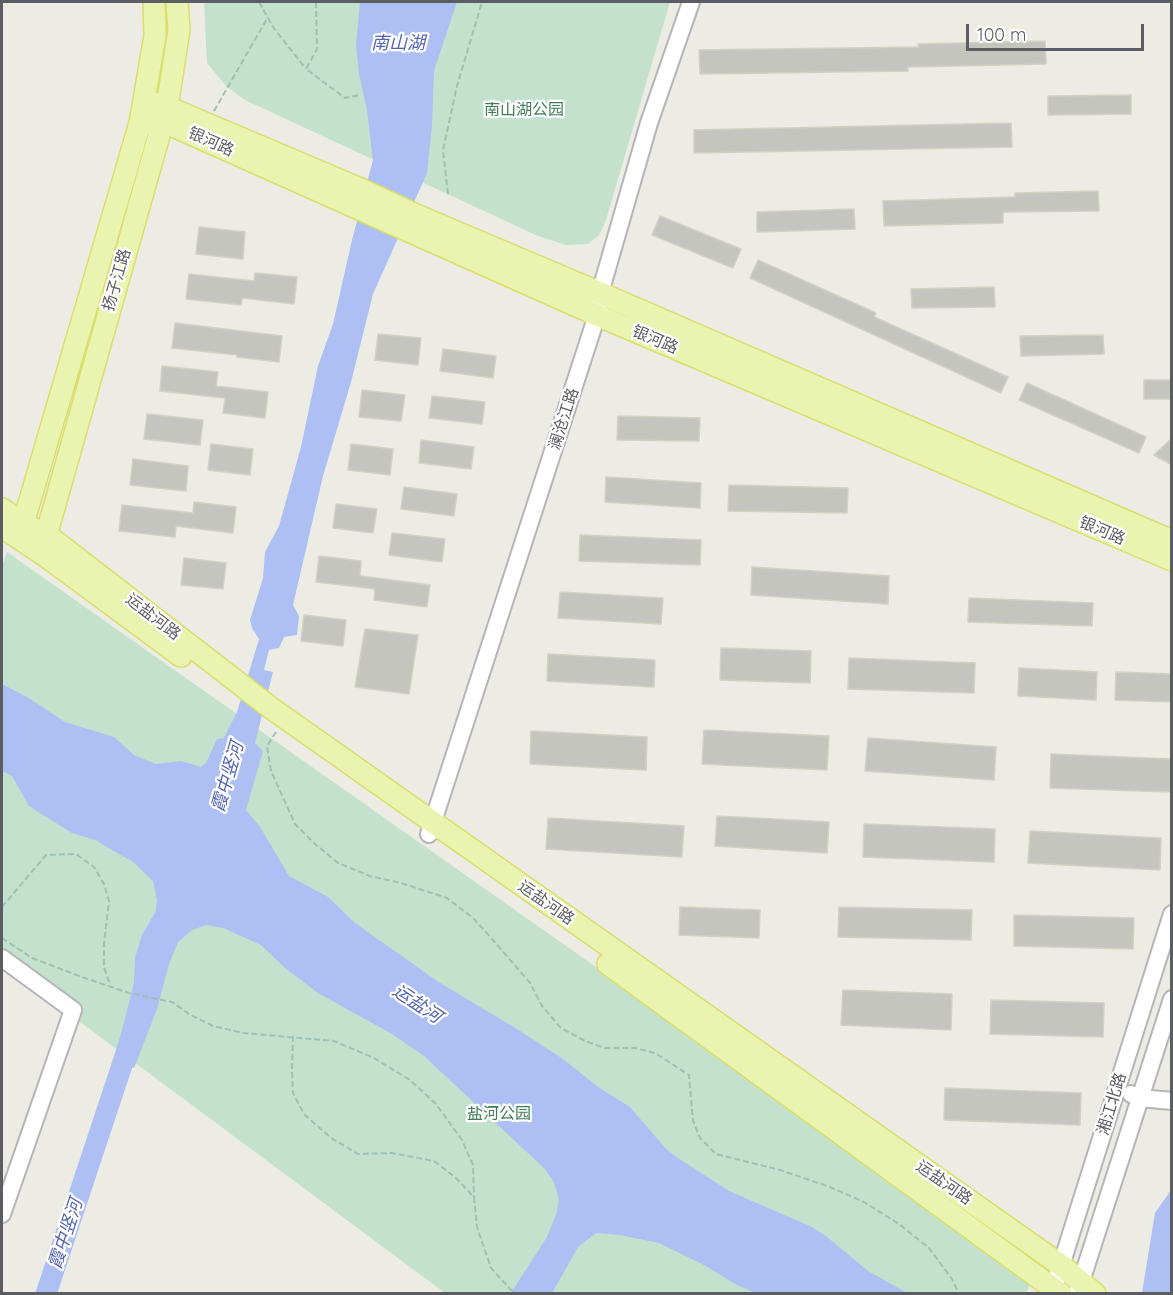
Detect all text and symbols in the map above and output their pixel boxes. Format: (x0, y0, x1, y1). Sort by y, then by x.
scale bar (969, 12, 1148, 50)
text: 100 m (977, 23, 1026, 46)
water label: 南山湖 (371, 33, 425, 55)
park label: 南山湖公园 (484, 100, 564, 120)
street label: 银河路 (185, 123, 237, 161)
street label: 扬子江路 (99, 247, 135, 313)
street label: 银河路 (629, 322, 681, 358)
street label: 澜沧江路 (545, 386, 583, 452)
street label: 银河路 (1076, 513, 1128, 549)
street label: 运盐河路 (122, 590, 184, 644)
water label: 霞中竖河 (208, 739, 248, 815)
street label: 运盐河路 (514, 877, 578, 929)
water label: 运盐河 (389, 980, 445, 1028)
street label: 湘江北路 (1093, 1071, 1131, 1137)
park label: 盐河公园 (467, 1104, 531, 1124)
street label: 运盐河路 (912, 1157, 976, 1209)
water label: 霞中竖河 (45, 1196, 87, 1272)

